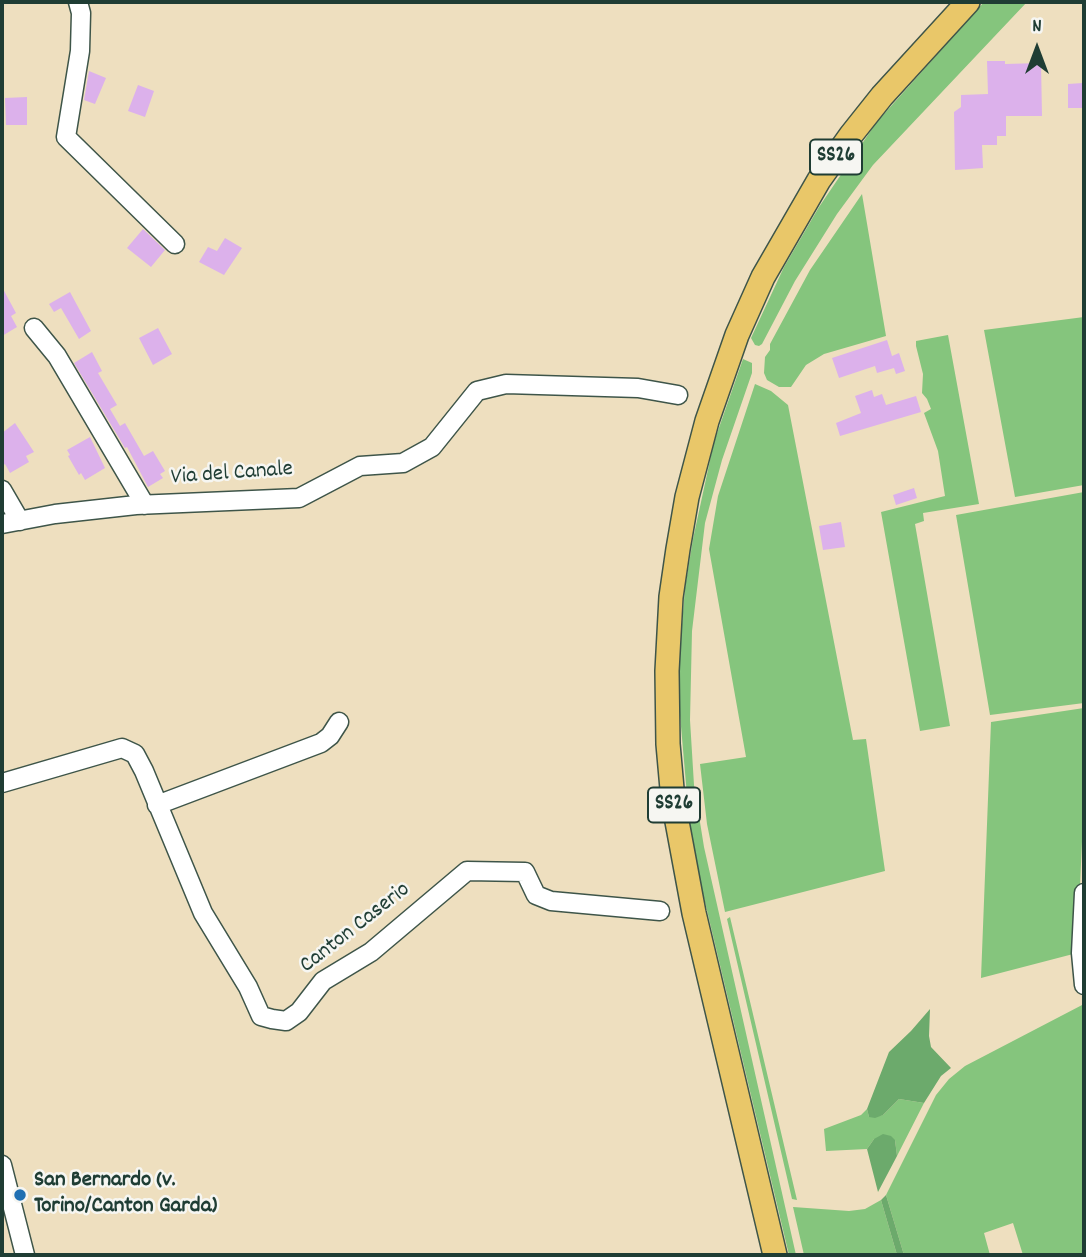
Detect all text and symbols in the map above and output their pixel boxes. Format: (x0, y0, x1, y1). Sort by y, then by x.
north arrow (1002, 14, 1072, 84)
text: N (1032, 14, 1042, 41)
road number: SS26 (810, 140, 862, 174)
street label: Via del Canale (170, 457, 294, 493)
road number: SS26 (648, 788, 700, 822)
street label: Canton Caserio (295, 877, 417, 981)
place label: San Bernardo (v. Torino/Canton Garda) (34, 1168, 217, 1222)
marker: San Bernardo (v. Torino/Canton Garda) (12, 1187, 28, 1203)

